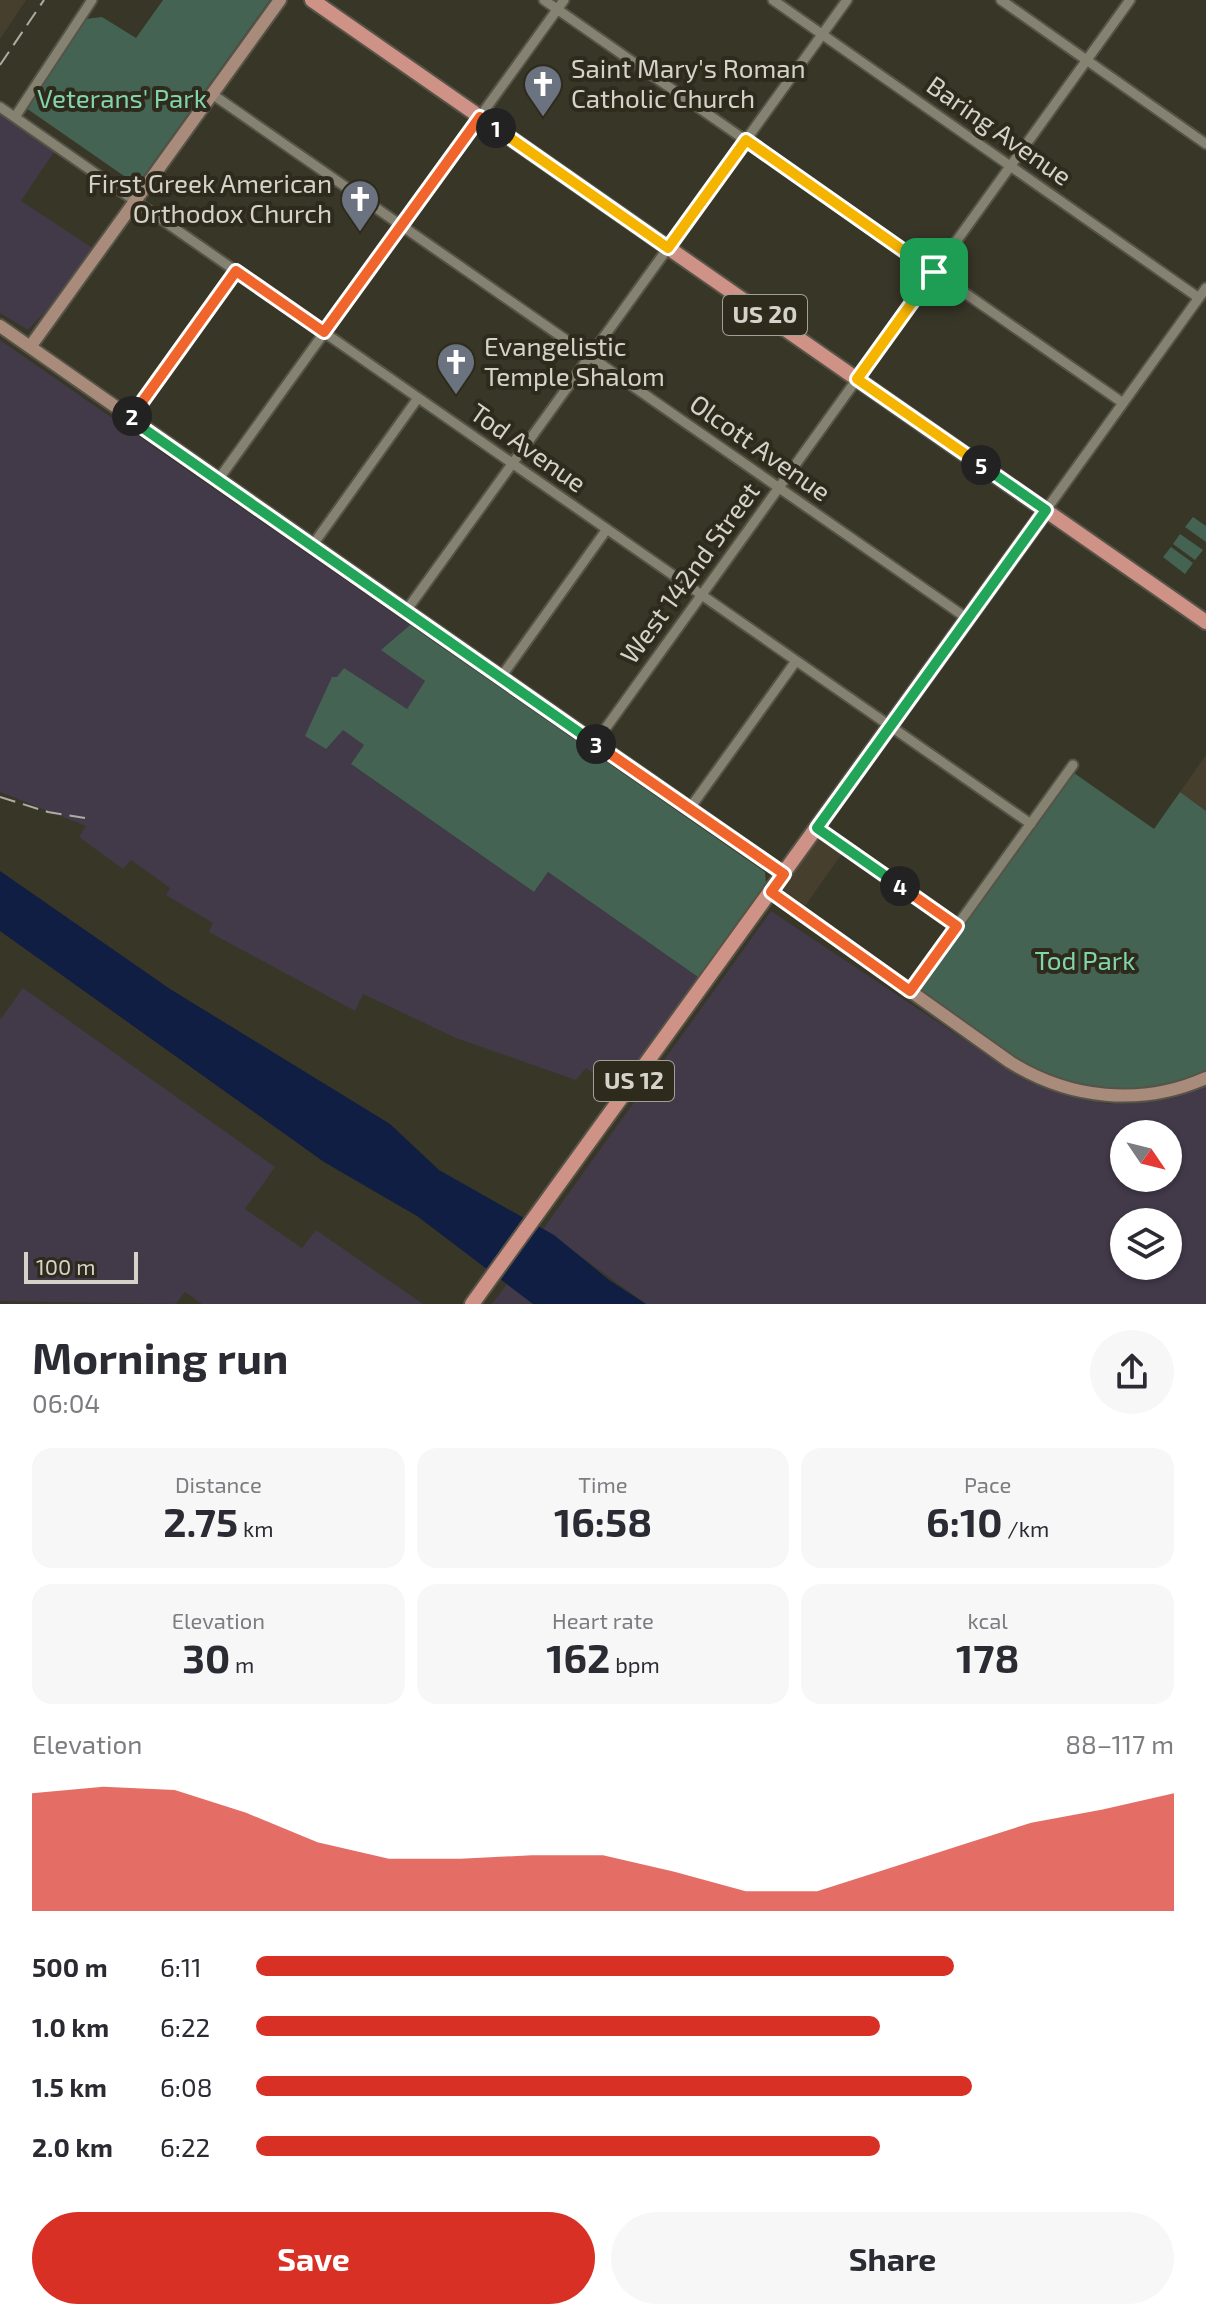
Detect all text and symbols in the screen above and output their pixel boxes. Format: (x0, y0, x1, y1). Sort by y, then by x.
place label: Saint Mary's Roman Catholic Church (571, 52, 806, 113)
church icon: Saint Mary's Roman Catholic Church (522, 63, 564, 118)
street label: Baring Avenue (922, 69, 1078, 191)
park label: Veterans' Park (37, 82, 207, 113)
pin: 1 (476, 108, 516, 148)
text: 1 (491, 115, 501, 141)
place label: First Greek American Orthodox Church (88, 167, 332, 228)
church icon: First Greek American Orthodox Church (339, 178, 381, 233)
pin (900, 238, 968, 306)
icon: arrive (912, 250, 956, 294)
road number: US 20 (723, 295, 807, 335)
place label: Evangelistic Temple Shalom (484, 330, 665, 391)
church icon: Evangelistic Temple Shalom (435, 341, 477, 396)
street label: Olcott Avenue (685, 387, 837, 507)
pin: 2 (112, 396, 152, 436)
street label: Tod Avenue (465, 396, 593, 498)
text: 2 (126, 403, 138, 429)
pin: 5 (961, 445, 1001, 485)
text: 5 (975, 452, 987, 478)
street label: West 142nd Street (613, 476, 765, 669)
pin: 3 (576, 724, 616, 764)
text: 3 (590, 731, 602, 757)
pin: 4 (880, 866, 920, 906)
text: 4 (893, 873, 907, 899)
park label: Tod Park (1035, 944, 1135, 975)
road number: US 12 (594, 1061, 674, 1101)
north arrow (1110, 1120, 1182, 1192)
map controls (1110, 1120, 1182, 1280)
button: layers (1110, 1208, 1182, 1280)
scale bar (24, 1248, 138, 1284)
text: 100 m (36, 1253, 95, 1279)
text: Morning run (32, 1330, 288, 1383)
button: share (1090, 1330, 1174, 1414)
text: 06:04 (32, 1387, 100, 1418)
text: Distance (175, 1471, 262, 1497)
text: Time (578, 1471, 628, 1497)
text: Pace (964, 1471, 1011, 1497)
text: 2.75 (163, 1497, 238, 1545)
text: 16:58 (554, 1497, 652, 1545)
text: 6:10 (926, 1497, 1002, 1545)
text: km (238, 1515, 273, 1541)
text: /km (1002, 1515, 1049, 1541)
text: Elevation (172, 1607, 265, 1633)
text: Heart rate (552, 1607, 654, 1633)
text: kcal (968, 1607, 1008, 1633)
text: 30 (182, 1633, 230, 1681)
text: 162 (546, 1633, 610, 1681)
text: 178 (956, 1633, 1019, 1681)
text: m (230, 1651, 254, 1677)
text: bpm (610, 1651, 660, 1677)
text: Elevation (32, 1728, 142, 1759)
text: 88–117 m (1065, 1728, 1174, 1759)
text: 500 m (32, 1951, 108, 1982)
text: 6:11 (160, 1951, 202, 1982)
text: 1.0 km (32, 2011, 109, 2042)
text: 6:22 (160, 2011, 210, 2042)
text: 1.5 km (32, 2071, 107, 2102)
text: 6:08 (160, 2071, 212, 2102)
text: 2.0 km (32, 2131, 113, 2162)
text: 6:22 (160, 2131, 210, 2162)
button: Save (32, 2212, 595, 2304)
button: Share (611, 2212, 1174, 2304)

